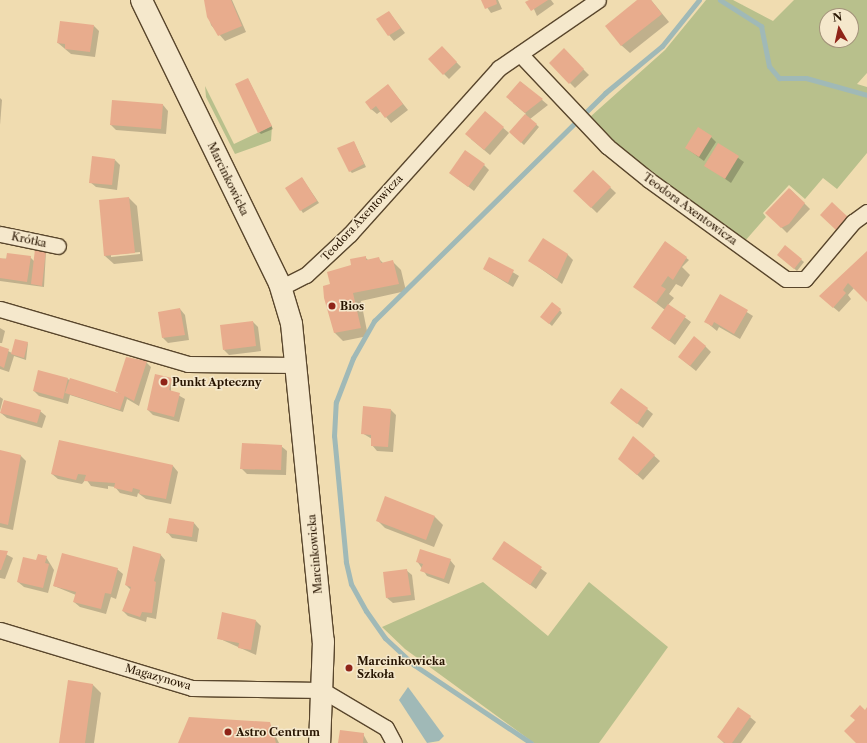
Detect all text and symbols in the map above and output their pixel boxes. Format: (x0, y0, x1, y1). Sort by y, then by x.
north arrow (819, 8, 859, 48)
text: N (831, 9, 843, 25)
street label: Marcinkowicka (205, 140, 251, 218)
street label: Teodora Axentowicza (640, 170, 740, 248)
street label: Teodora Axentowicza (318, 172, 406, 264)
street label: Krótka (10, 230, 48, 250)
place label: Bios (340, 299, 364, 313)
marker: Bios (327, 301, 337, 311)
place label: Punkt Apteczny (172, 375, 262, 389)
marker: Punkt Apteczny (159, 377, 169, 387)
street label: Marcinkowicka (305, 514, 325, 594)
place label: Marcinkowicka Szkoła (357, 655, 445, 681)
street label: Magazynowa (123, 661, 193, 693)
marker: Marcinkowicka Szkoła (344, 663, 354, 673)
place label: Astro Centrum (236, 725, 320, 739)
marker: Astro Centrum (223, 727, 233, 737)

